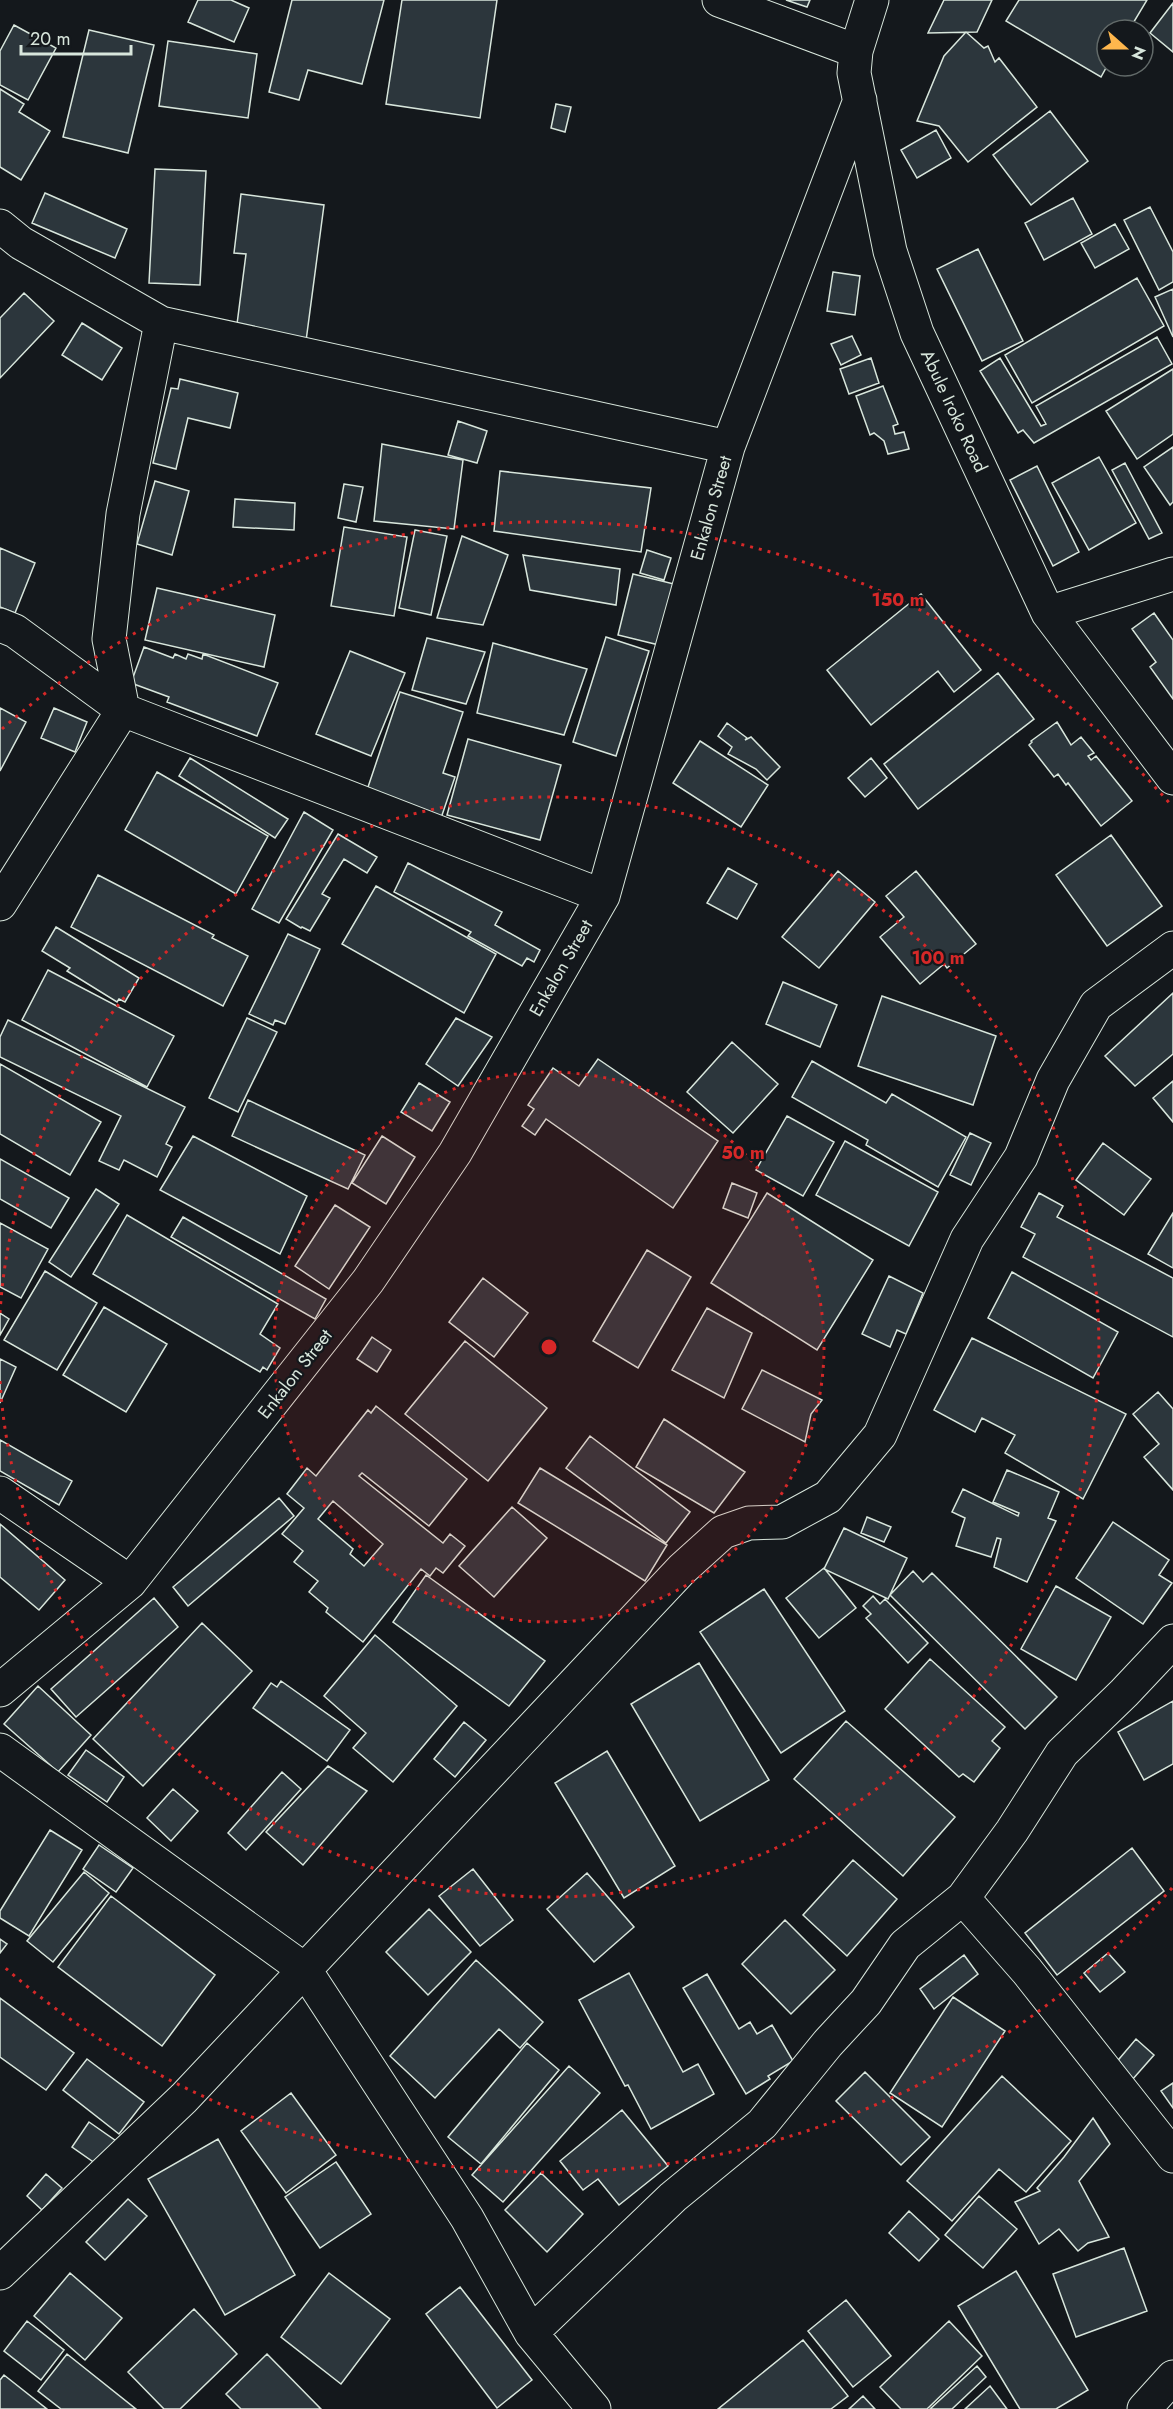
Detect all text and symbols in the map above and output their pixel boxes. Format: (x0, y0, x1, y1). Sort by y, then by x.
scale bar (21, 18, 130, 56)
north arrow (1095, 18, 1155, 78)
text: 20 m (30, 26, 70, 52)
text: N (1126, 43, 1152, 63)
street label: Abule Iroko Road (914, 346, 994, 476)
street label: Enkalon Street (684, 452, 739, 563)
text: 150 m (872, 587, 924, 613)
street label: Enkalon Street (523, 914, 600, 1021)
text: 100 m (911, 945, 965, 971)
text: 50 m (721, 1140, 765, 1166)
street label: Enkalon Street (252, 1323, 339, 1424)
centre of rings (539, 1337, 559, 1357)

